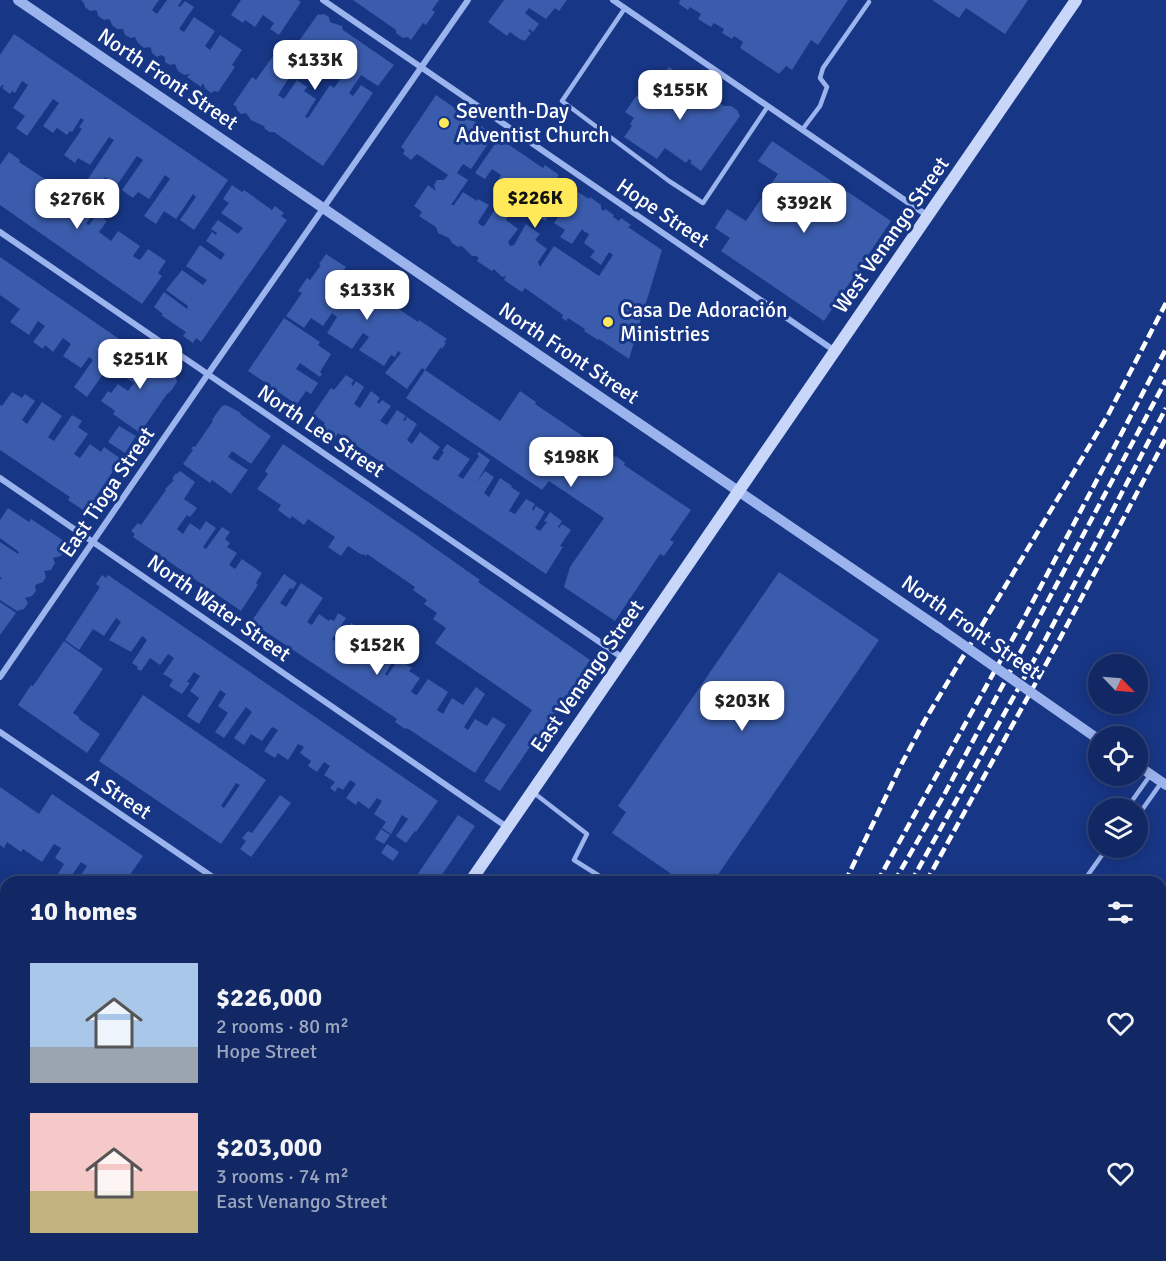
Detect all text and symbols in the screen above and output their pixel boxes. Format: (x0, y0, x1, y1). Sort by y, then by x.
street label: North Front Street (93, 22, 243, 136)
pin: $133K (273, 40, 357, 91)
text: $133K (287, 47, 343, 72)
pin: $155K (638, 70, 722, 121)
text: $155K (652, 77, 708, 102)
place label: Seventh-Day Adventist Church (456, 98, 610, 148)
marker: Seventh-Day Adventist Church (437, 116, 451, 130)
street label: West Venango Street (827, 152, 955, 318)
street label: Hope Street (612, 173, 714, 253)
pin: $226K (493, 178, 577, 229)
pin: $276K (35, 179, 119, 230)
pin: $392K (762, 183, 846, 234)
text: $226K (507, 185, 563, 210)
text: $276K (49, 186, 105, 211)
text: $392K (776, 190, 832, 215)
pin: $133K (325, 270, 409, 321)
text: $133K (339, 277, 395, 302)
street label: North Front Street (494, 296, 644, 410)
place label: Casa De Adoración Ministries (620, 297, 787, 347)
marker: Casa De Adoración Ministries (601, 315, 615, 329)
pin: $251K (98, 339, 182, 390)
text: $251K (112, 346, 168, 371)
street label: North Lee Street (253, 379, 389, 483)
street label: East Tioga Street (54, 422, 160, 562)
pin: $198K (529, 437, 613, 488)
text: $198K (543, 444, 599, 469)
street label: North Water Street (142, 549, 296, 667)
street label: North Front Street (897, 569, 1045, 685)
street label: East Venango Street (525, 595, 649, 757)
pin: $152K (335, 625, 419, 676)
text: $152K (349, 632, 405, 657)
north arrow (1088, 654, 1148, 714)
map controls (1088, 654, 1148, 858)
pin: $203K (700, 681, 784, 732)
text: $203K (714, 688, 770, 713)
button: locate (1088, 726, 1148, 786)
street label: A Street (82, 763, 156, 825)
button: layers (1088, 798, 1148, 858)
text: 10 homes (30, 896, 137, 928)
icon: filters (1104, 896, 1137, 929)
text: $226,000 (216, 982, 322, 1014)
icon: home (78, 987, 150, 1059)
icon: heart (1104, 1007, 1137, 1040)
text: 2 rooms · 80 m² (216, 1014, 349, 1039)
text: Hope Street (216, 1039, 317, 1064)
text: $203,000 (216, 1132, 322, 1164)
icon: home (78, 1137, 150, 1209)
icon: heart (1104, 1157, 1137, 1190)
text: 3 rooms · 74 m² (216, 1164, 349, 1189)
text: East Venango Street (216, 1189, 387, 1214)

